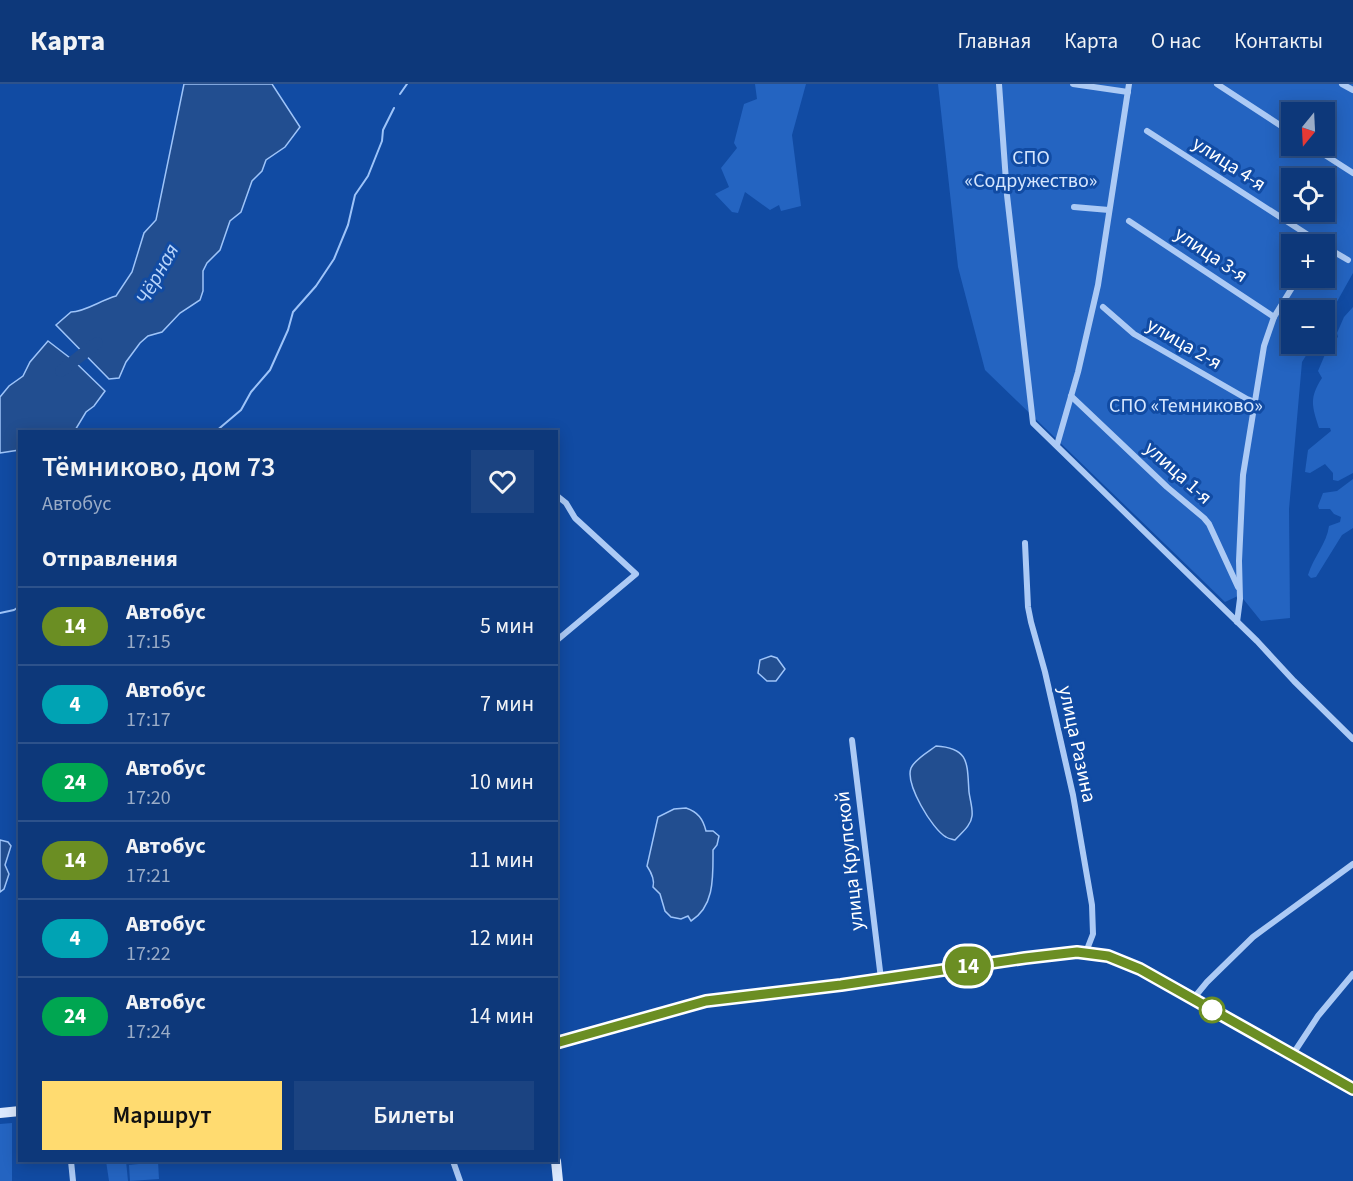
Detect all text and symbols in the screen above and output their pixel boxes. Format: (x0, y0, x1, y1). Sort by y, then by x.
text: Карта (30, 21, 105, 61)
text: Главная (958, 26, 1031, 56)
text: Карта (1064, 26, 1118, 56)
text: О нас (1151, 26, 1201, 56)
text: Контакты (1234, 26, 1323, 56)
north arrow (1281, 102, 1335, 156)
map controls (1281, 102, 1335, 354)
street label: улица 4-я (1187, 130, 1271, 198)
park label: СПО «Содружество» (965, 144, 1097, 195)
button: locate (1281, 168, 1335, 222)
street label: улица 3-я (1169, 220, 1253, 290)
button: + (1281, 234, 1335, 288)
water label: Чёрная (128, 238, 186, 310)
button: − (1281, 300, 1335, 354)
street label: улица 2-я (1141, 311, 1227, 377)
park label: СПО «Темниково» (1109, 392, 1263, 420)
street label: улица 1-я (1138, 435, 1218, 511)
text: Тёмниково, дом 73 (42, 447, 275, 487)
button: heart (471, 450, 534, 513)
text: Автобус (42, 490, 111, 518)
text: Отправления (42, 543, 178, 575)
text: Автобус (126, 596, 206, 628)
text: 5 мин (480, 610, 534, 642)
text: 14 (64, 611, 86, 641)
text: 17:15 (126, 628, 171, 656)
text: Автобус (126, 674, 206, 706)
street label: улица Разина (1051, 683, 1103, 805)
text: 7 мин (480, 688, 534, 720)
text: 4 (69, 689, 81, 719)
text: 17:17 (126, 706, 171, 734)
text: Автобус (126, 752, 206, 784)
text: 10 мин (469, 766, 534, 798)
text: 24 (64, 767, 86, 797)
text: 17:20 (126, 784, 171, 812)
street label: улица Крупской (829, 790, 871, 932)
text: Автобус (126, 830, 206, 862)
text: 11 мин (469, 844, 534, 876)
text: 14 (64, 845, 86, 875)
text: 17:21 (126, 862, 171, 890)
text: Автобус (126, 908, 206, 940)
text: 12 мин (469, 922, 534, 954)
text: 4 (69, 923, 81, 953)
text: 17:22 (126, 940, 171, 968)
line badge: 14 (941, 946, 995, 986)
text: 14 (957, 951, 979, 981)
text: Автобус (126, 986, 206, 1018)
unlabelled marker (1199, 997, 1225, 1023)
text: 14 мин (469, 1000, 534, 1032)
text: 24 (64, 1001, 86, 1031)
text: 17:24 (126, 1018, 171, 1046)
button: Маршрут (42, 1081, 282, 1150)
button: Билеты (294, 1081, 534, 1150)

